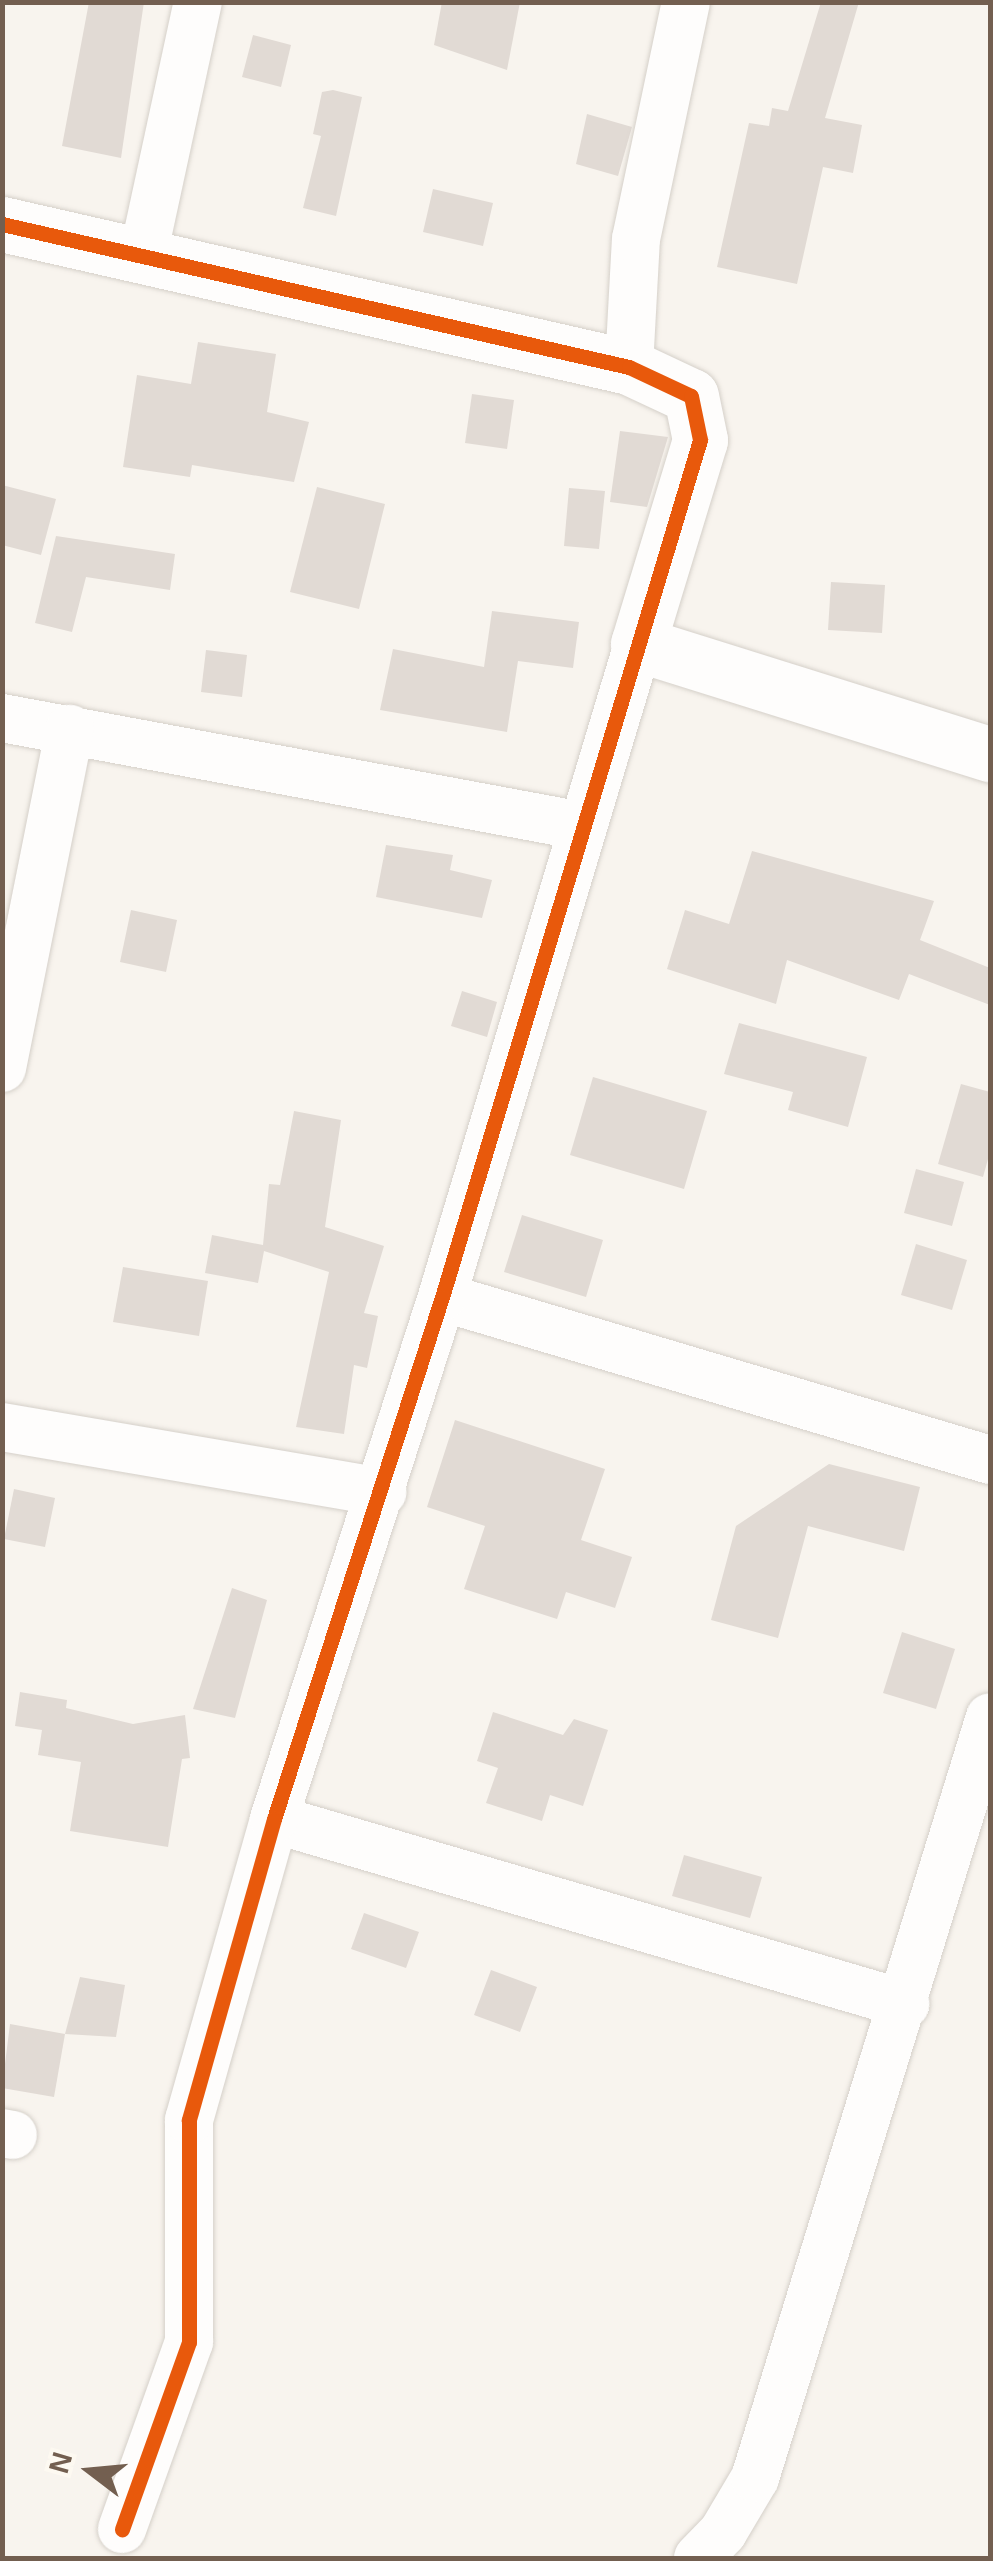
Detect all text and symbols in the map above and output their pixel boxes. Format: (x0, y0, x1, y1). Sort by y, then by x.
north arrow (40, 2421, 140, 2521)
text: N (43, 2449, 78, 2477)

